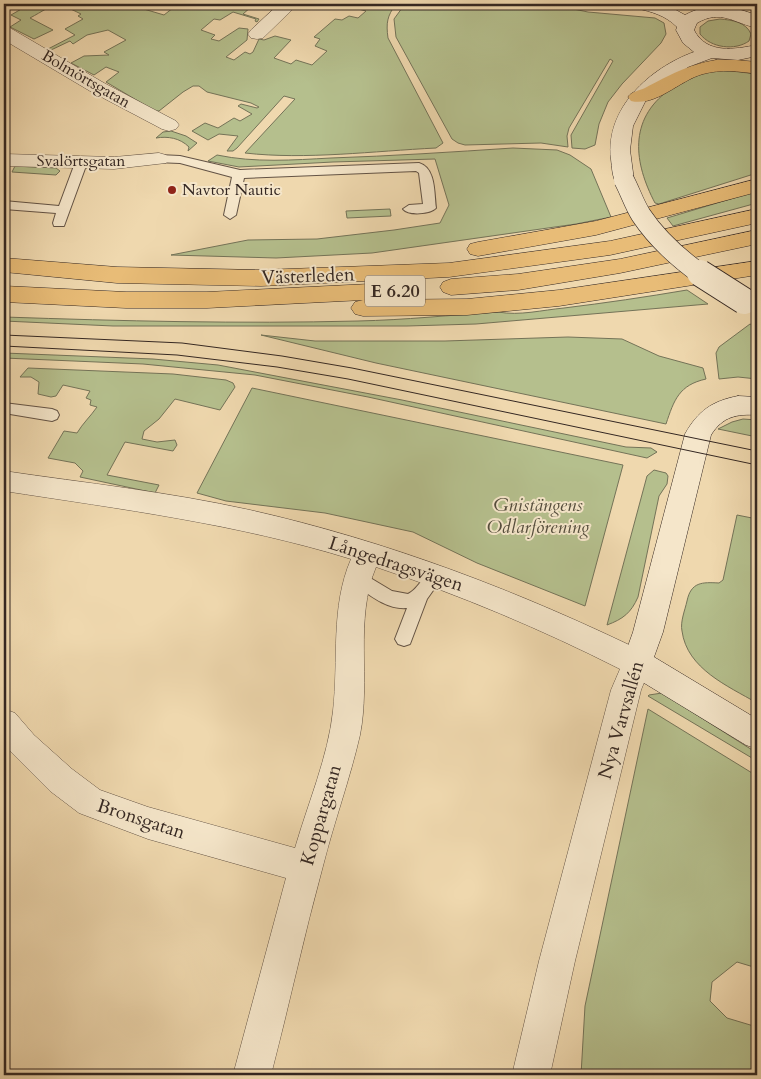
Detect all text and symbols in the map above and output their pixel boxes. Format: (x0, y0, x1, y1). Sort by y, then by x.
street label: Bolmörtsgatan (38, 45, 134, 113)
street label: Svalörtsgatan (37, 150, 125, 172)
place label: Navtor Nautic (182, 179, 281, 201)
marker: Navtor Nautic (166, 184, 178, 196)
street label: Västerleden (261, 261, 355, 291)
road number: E 6.20 (365, 276, 425, 306)
park label: Gnistängens Odlarförening (486, 492, 590, 540)
street label: Långedragsvägen (325, 530, 467, 598)
street label: Nya Varvsallén (592, 658, 650, 782)
street label: Koppargatan (294, 761, 348, 868)
street label: Bronsgatan (94, 793, 189, 846)

